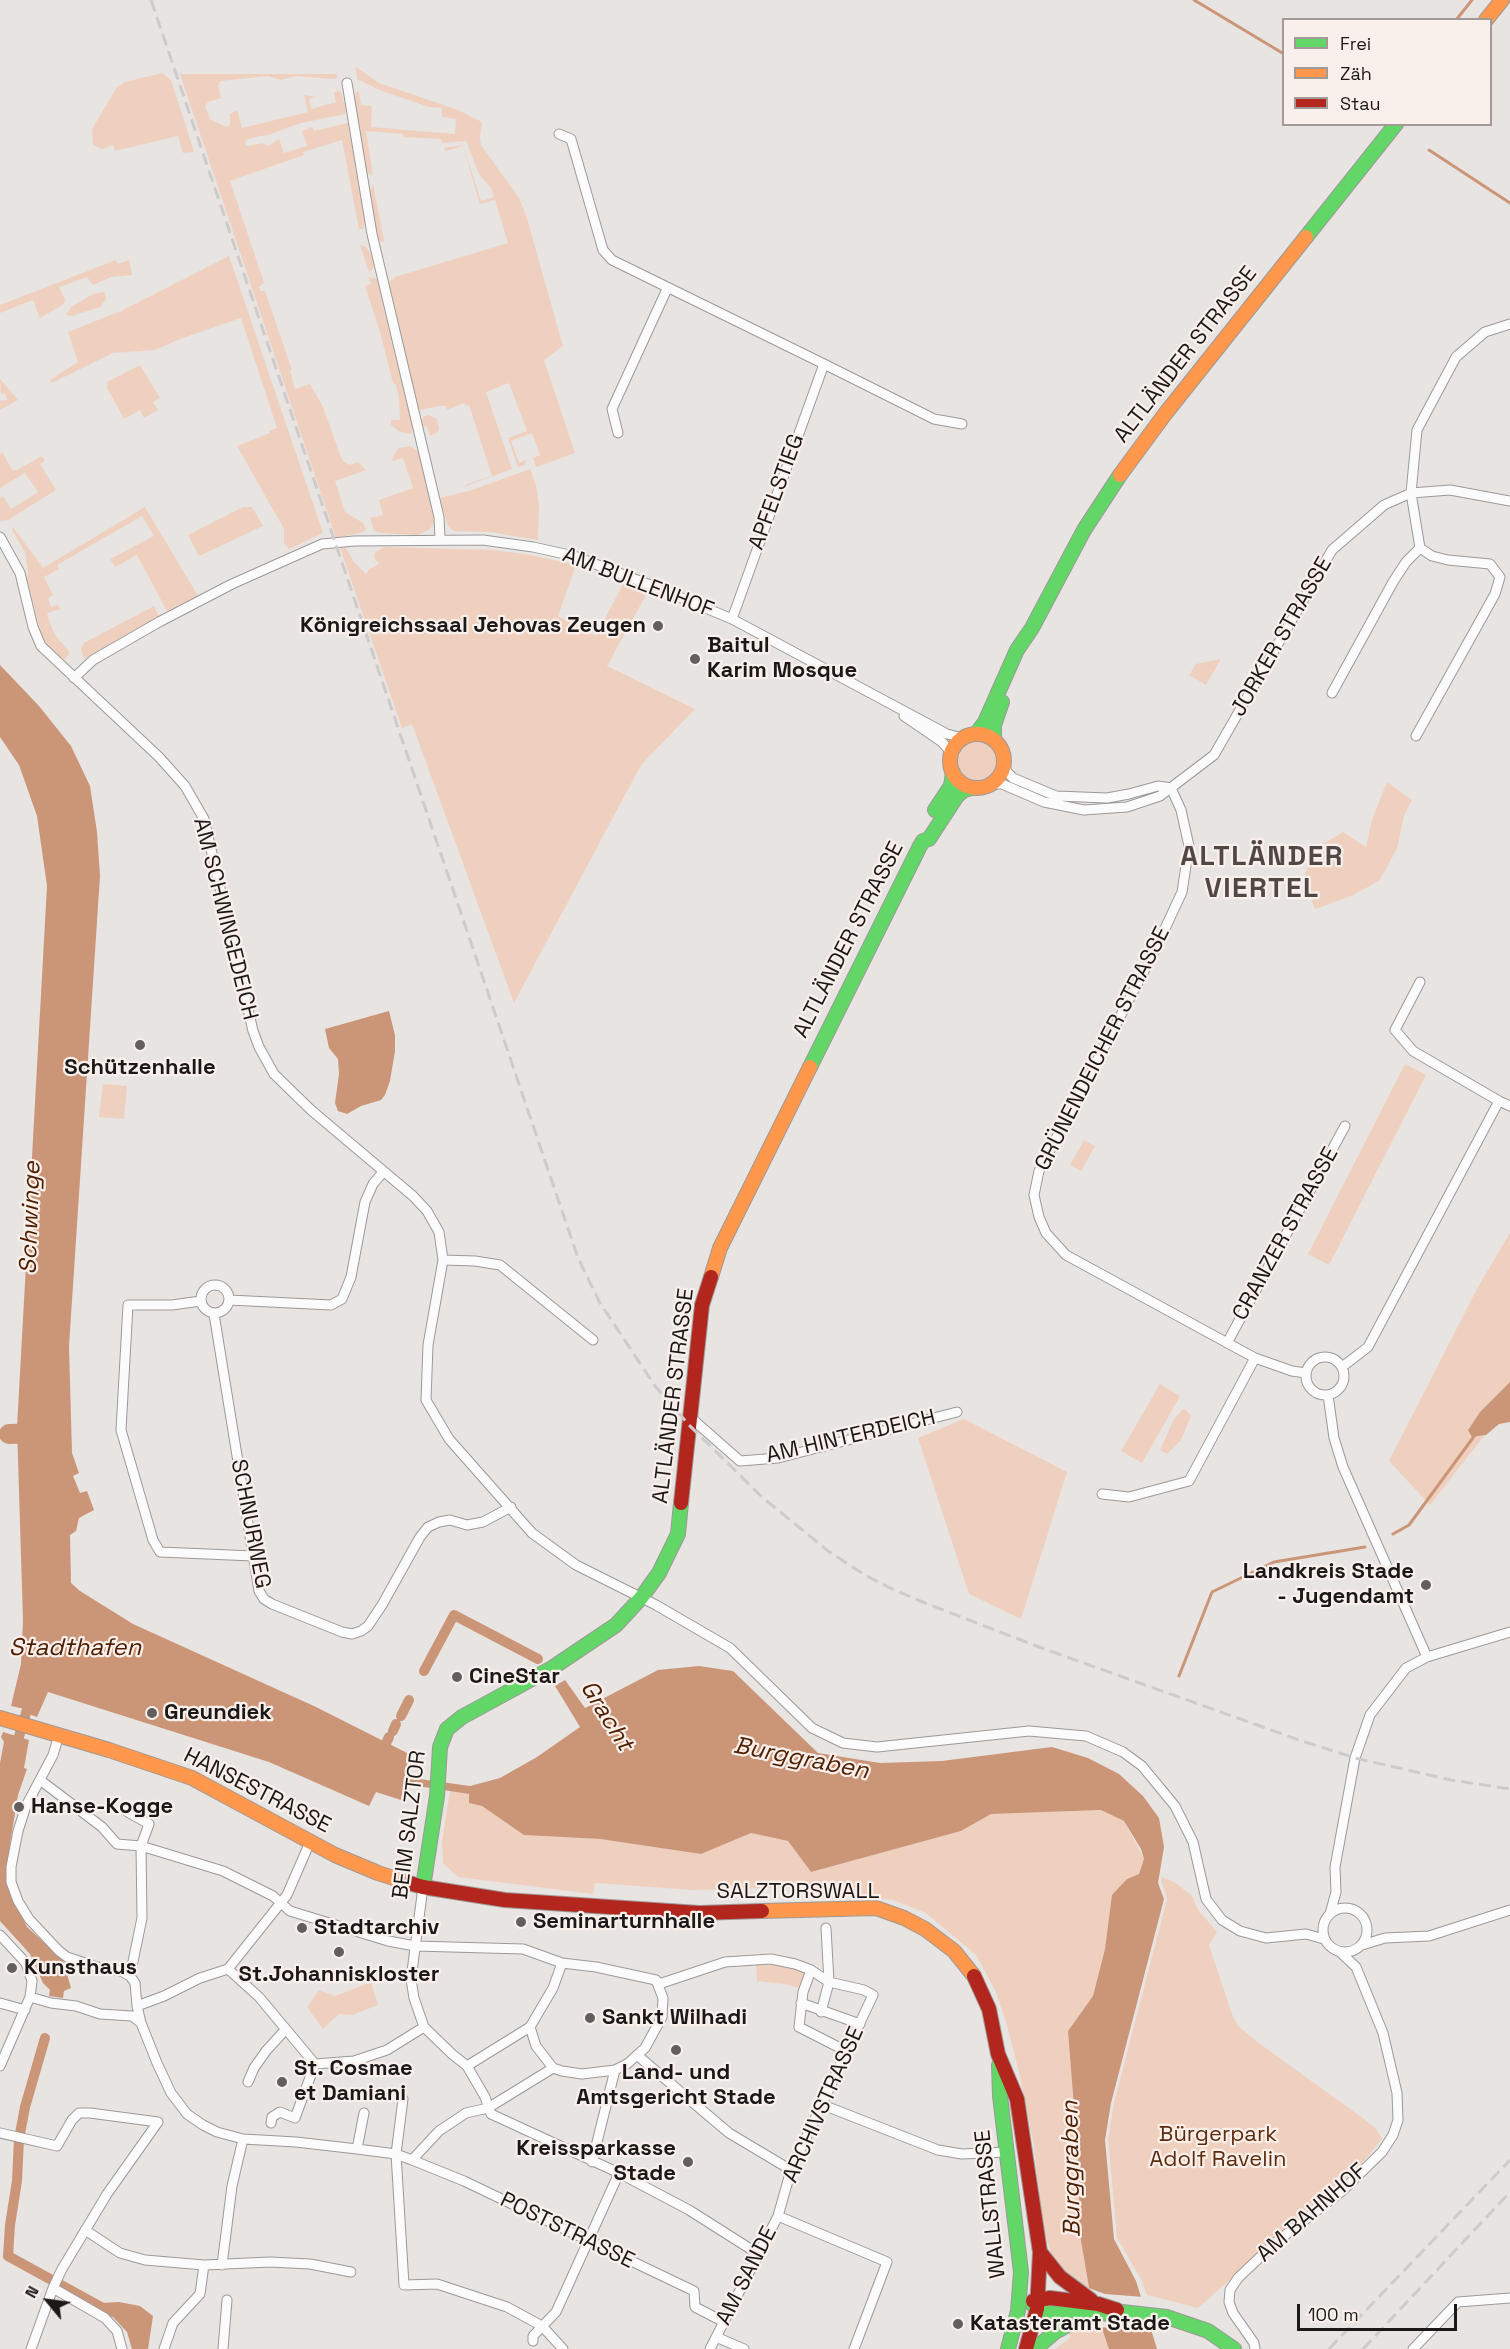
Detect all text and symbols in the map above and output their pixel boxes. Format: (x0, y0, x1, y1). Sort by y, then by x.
legend (1282, 18, 1492, 126)
text: Frei (1340, 32, 1371, 55)
text: Zäh (1340, 62, 1372, 85)
text: Stau (1340, 92, 1380, 115)
street label: ALTLÄNDER STRASSE (1109, 262, 1263, 448)
street label: APFELSTIEG (744, 430, 810, 554)
street label: AM BULLENHOF (559, 542, 717, 624)
street label: JORKER STRASSE (1226, 553, 1338, 721)
place label: Königreichssaal Jehovas Zeugen (300, 613, 646, 639)
marker: Königreichssaal Jehovas Zeugen (651, 619, 665, 633)
place label: Baitul Karim Mosque (707, 633, 857, 684)
marker: Baitul Karim Mosque (688, 652, 702, 666)
street label: AM SCHWINGEDEICH (187, 815, 263, 1023)
street label: ALTLÄNDER STRASSE (788, 837, 910, 1043)
district label: ALTLÄNDER VIERTEL (1180, 840, 1344, 906)
street label: GRÜNENDEICHER STRASSE (1030, 923, 1176, 1175)
marker: Schützenhalle (133, 1038, 147, 1052)
place label: Schützenhalle (64, 1055, 216, 1081)
street label: CRANZER STRASSE (1227, 1143, 1345, 1325)
water label: Schwinge (15, 1161, 47, 1275)
street label: ALTLÄNDER STRASSE (648, 1287, 700, 1505)
street label: AM HINTERDEICH (764, 1405, 938, 1469)
street label: SCHNURWEG (225, 1457, 275, 1591)
place label: Landkreis Stade - Jugendamt (1243, 1559, 1414, 1610)
marker: Landkreis Stade - Jugendamt (1419, 1578, 1433, 1592)
water label: Stadthafen (9, 1634, 141, 1662)
place label: CineStar (469, 1664, 560, 1690)
marker: CineStar (450, 1670, 464, 1684)
water label: Gracht (573, 1675, 639, 1757)
place label: Greundiek (164, 1700, 272, 1726)
marker: Greundiek (145, 1706, 159, 1720)
water label: Burggraben (731, 1732, 871, 1786)
street label: HANSESTRASSE (179, 1743, 335, 1839)
street label: BEIM SALZTOR (388, 1749, 432, 1901)
place label: Hanse-Kogge (31, 1794, 173, 1820)
marker: Hanse-Kogge (12, 1800, 26, 1814)
street label: SALZTORSWALL (717, 1879, 879, 1905)
place label: Seminarturnhalle (533, 1909, 715, 1935)
place label: Stadtarchiv (314, 1915, 439, 1941)
marker: Seminarturnhalle (514, 1915, 528, 1929)
marker: Stadtarchiv (295, 1921, 309, 1935)
marker: St.Johanniskloster (332, 1945, 346, 1959)
place label: Kunsthaus (24, 1955, 137, 1981)
marker: Kunsthaus (5, 1961, 19, 1975)
place label: St.Johanniskloster (239, 1962, 439, 1988)
place label: Sankt Wilhadi (602, 2005, 747, 2031)
marker: Sankt Wilhadi (583, 2011, 597, 2025)
street label: ARCHIVSTRASSE (778, 2023, 870, 2187)
marker: Land- und Amtsgericht Stade (669, 2043, 683, 2057)
place label: St. Cosmae et Damiani (294, 2056, 413, 2108)
place label: Land- und Amtsgericht Stade (576, 2060, 776, 2112)
marker: St. Cosmae et Damiani (275, 2075, 289, 2089)
water label: Burggraben (1056, 2100, 1088, 2238)
park label: Bürgerpark Adolf Ravelin (1149, 2122, 1287, 2174)
street label: WALLSTRASSE (970, 2128, 1012, 2280)
place label: Kreissparkasse Stade (516, 2136, 676, 2188)
marker: Kreissparkasse Stade (681, 2155, 695, 2169)
street label: AM BAHNHOF (1252, 2158, 1372, 2268)
street label: POSTSTRASSE (496, 2187, 638, 2275)
street label: AM SANDE (711, 2222, 783, 2330)
north arrow (18, 2271, 78, 2331)
text: N (20, 2282, 44, 2302)
scale bar (1300, 2292, 1460, 2330)
text: 100 m (1308, 2303, 1359, 2326)
place label: Katasteramt Stade (970, 2311, 1170, 2337)
marker: Katasteramt Stade (951, 2317, 965, 2331)

